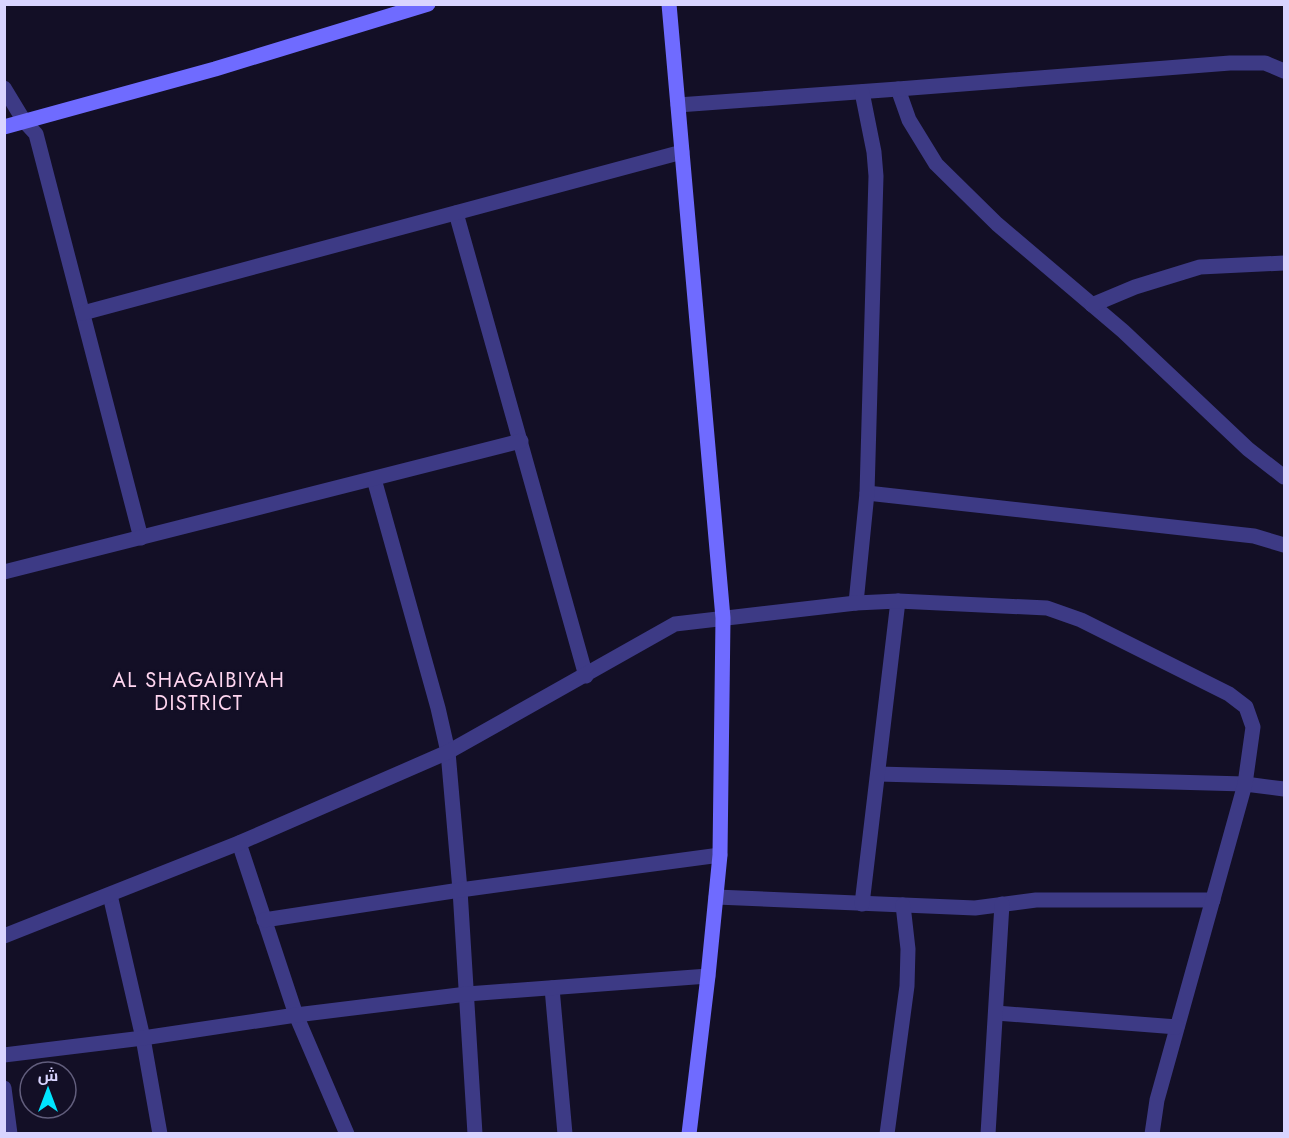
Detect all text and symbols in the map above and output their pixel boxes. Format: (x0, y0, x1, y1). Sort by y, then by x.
district label: AL SHAGAIBIYAH DISTRICT (113, 666, 285, 718)
north arrow (18, 1060, 78, 1120)
text: ش (38, 1064, 58, 1087)

